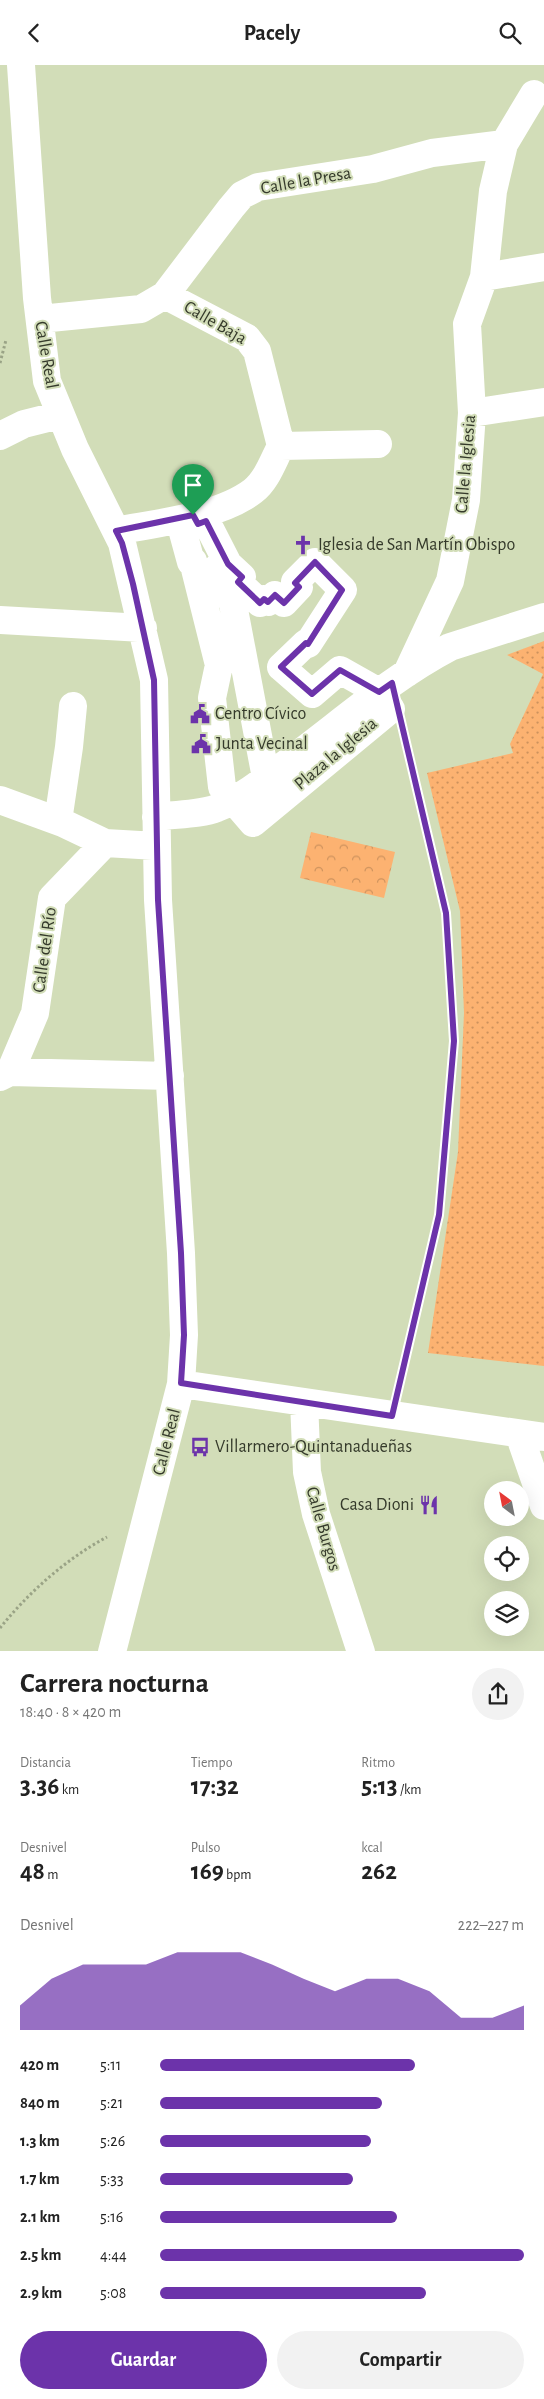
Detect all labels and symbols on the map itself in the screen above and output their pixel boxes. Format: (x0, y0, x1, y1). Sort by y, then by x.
street label: Calle la Presa (259, 164, 353, 198)
street label: Calle Baja (181, 298, 249, 348)
street label: Calle Real (31, 320, 61, 390)
street label: Calle la Iglesia (453, 414, 479, 514)
pin (172, 464, 214, 515)
church icon: Iglesia de San Martín Obispo (292, 534, 314, 556)
place label: Iglesia de San Martín Obispo (318, 536, 515, 554)
public building icon: Centro Cívico (189, 703, 211, 725)
place label: Centro Cívico (215, 705, 307, 723)
street label: Plaza la Iglesia (291, 714, 381, 794)
public building icon: Junta Vecinal (190, 733, 212, 755)
place label: Junta Vecinal (216, 735, 308, 753)
street label: Calle del Río (30, 906, 60, 994)
street label: Calle Real (150, 1407, 184, 1477)
bus stop icon: Villarmero-Quintanadueñas (189, 1436, 211, 1458)
place label: Villarmero-Quintanadueñas (215, 1438, 412, 1456)
north arrow (484, 1481, 529, 1526)
street label: Calle Burgos (302, 1485, 344, 1573)
restaurant icon: Casa Dioni (418, 1494, 440, 1516)
place label: Casa Dioni (340, 1496, 414, 1514)

